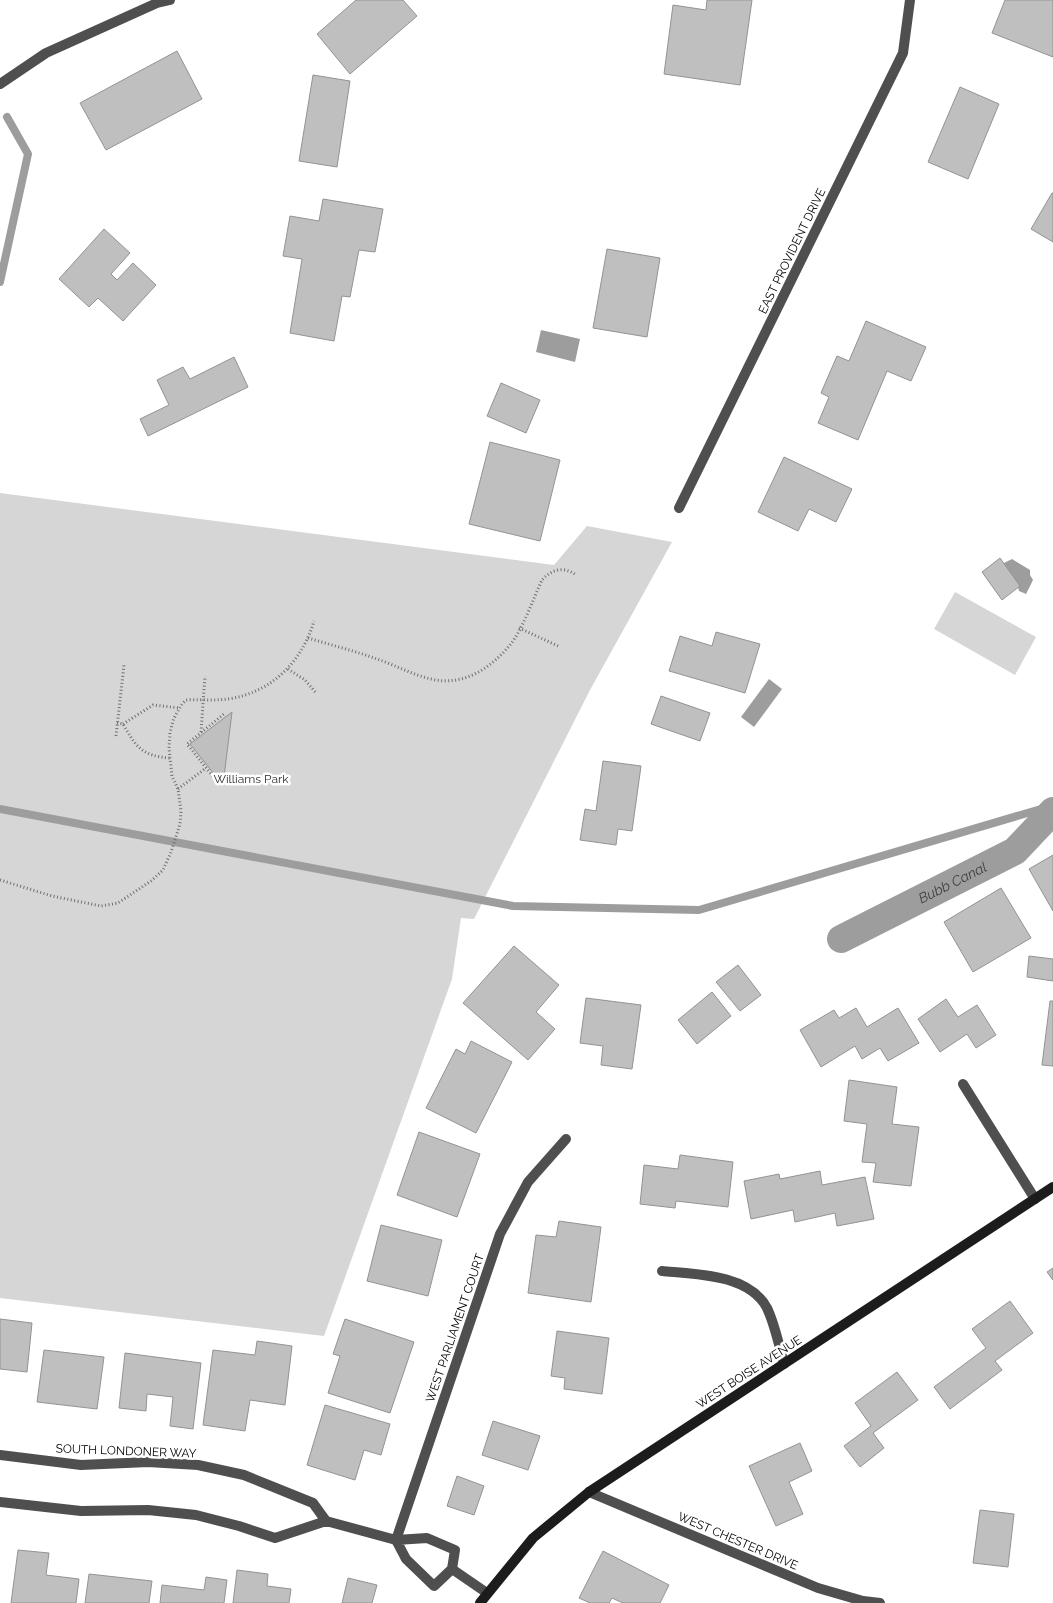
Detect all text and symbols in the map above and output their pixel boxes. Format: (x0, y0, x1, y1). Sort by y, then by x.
street label: EAST PROVIDENT DRIVE (756, 186, 828, 316)
park label: Williams Park (213, 772, 289, 786)
water label: Bubb Canal (916, 859, 990, 907)
street label: WEST PARLIAMENT COURT (423, 1251, 487, 1404)
street label: WEST BOISE AVENUE (694, 1333, 804, 1411)
street label: SOUTH LONDONER WAY (55, 1442, 197, 1460)
street label: WEST CHESTER DRIVE (676, 1509, 800, 1573)

